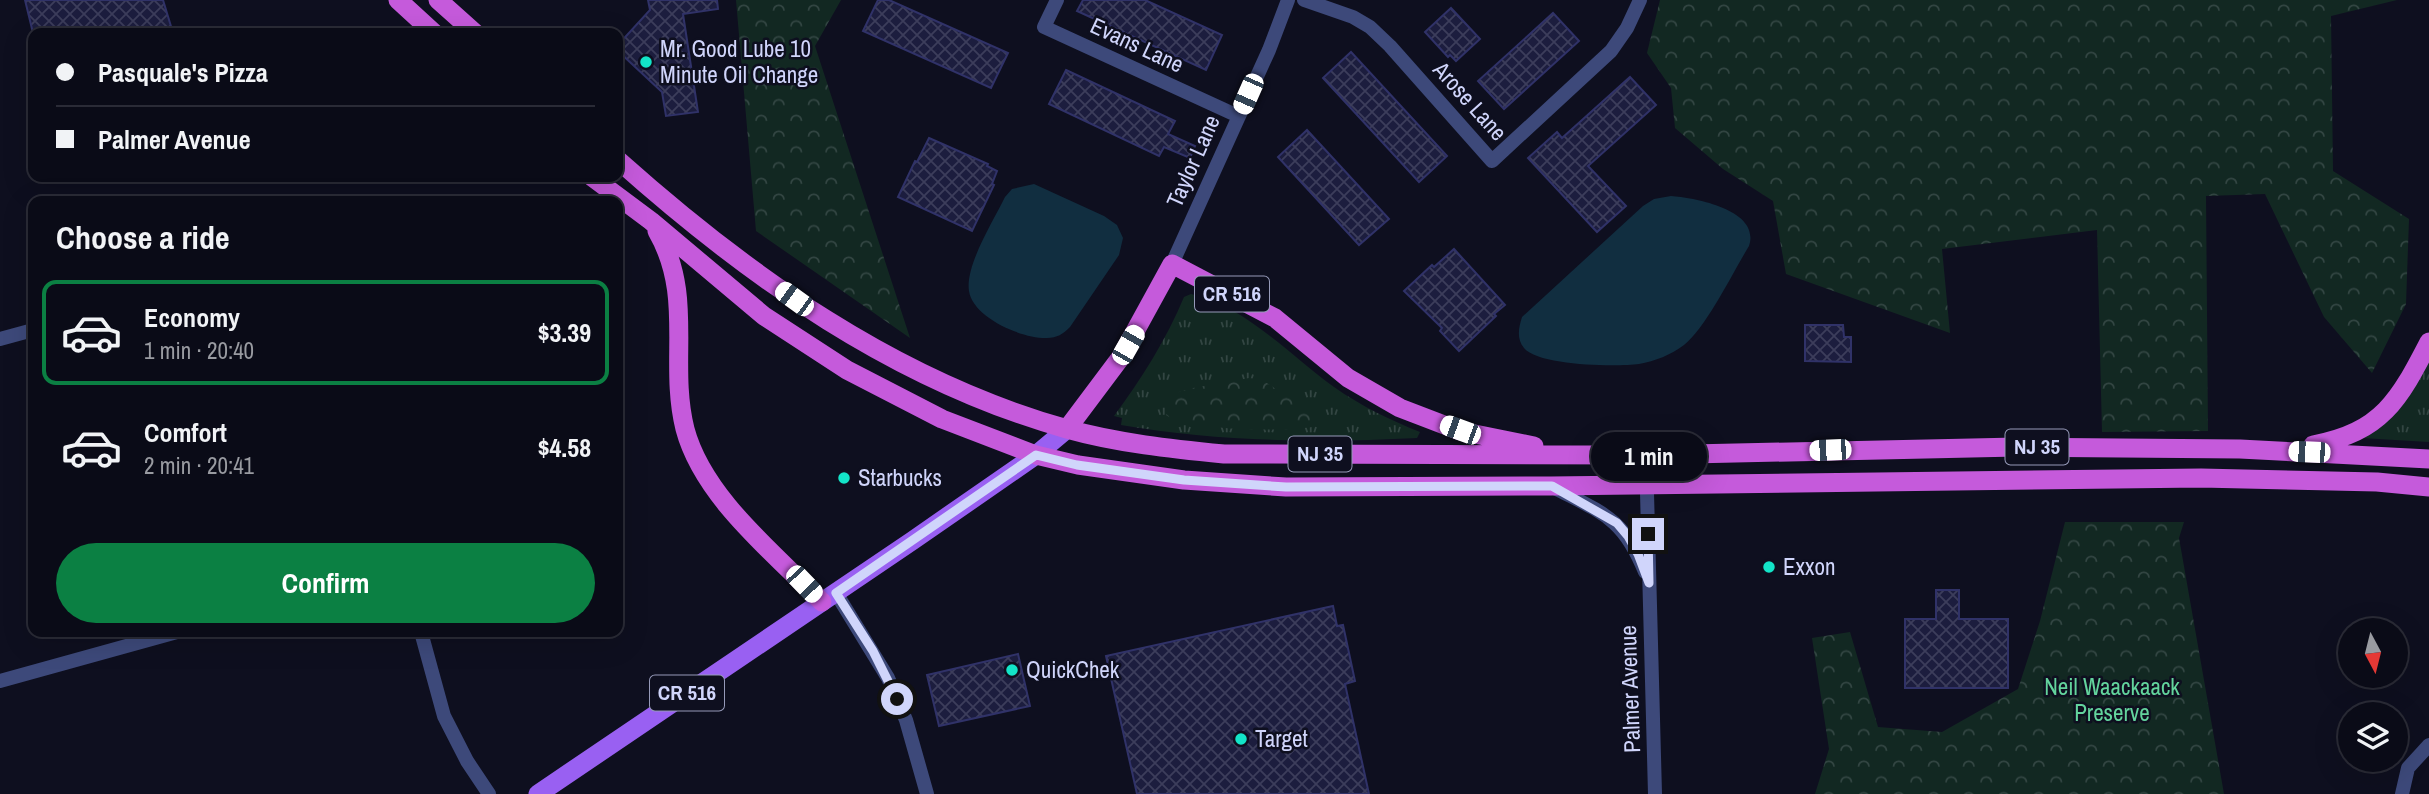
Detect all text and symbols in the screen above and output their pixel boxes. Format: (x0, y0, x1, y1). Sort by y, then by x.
street label: Evans Lane (1086, 9, 1189, 80)
place label: Mr. Good Lube 10 Minute Oil Change (660, 33, 818, 90)
marker: Mr. Good Lube 10 Minute Oil Change (638, 54, 654, 70)
street label: Arose Lane (1426, 54, 1514, 147)
text: Pasquale's Pizza (98, 55, 268, 90)
car (1230, 71, 1267, 117)
street label: Taylor Lane (1158, 110, 1227, 212)
text: Palmer Avenue (98, 122, 251, 157)
text: Choose a ride (56, 216, 230, 259)
road number: CR 516 (1195, 276, 1269, 312)
car (771, 278, 818, 320)
text: Economy (144, 300, 240, 335)
icon: car (60, 301, 123, 364)
text: $3.39 (538, 315, 591, 350)
car (1109, 322, 1148, 368)
text: 1 min · 20:40 (144, 335, 254, 366)
car (1437, 413, 1484, 447)
text: Comfort (144, 415, 227, 450)
icon: car (60, 416, 123, 479)
text: $4.58 (538, 430, 591, 465)
road number: NJ 35 (2006, 430, 2068, 464)
callout: 1 min (1590, 433, 1706, 482)
road number: NJ 35 (1288, 436, 1352, 472)
car (1809, 439, 1852, 461)
text: 1 min (1624, 441, 1674, 472)
car (2288, 441, 2331, 463)
text: 2 min · 20:41 (144, 450, 254, 481)
place label: Starbucks (858, 462, 942, 493)
marker: Starbucks (836, 470, 852, 486)
route end (1632, 518, 1664, 550)
button: Confirm (56, 543, 595, 623)
place label: Exxon (1783, 551, 1835, 582)
marker: Exxon (1761, 559, 1777, 575)
car (782, 562, 827, 606)
north arrow (2338, 618, 2408, 688)
map controls (2338, 618, 2408, 772)
street label: Palmer Avenue (1612, 625, 1647, 753)
place label: QuickChek (1026, 654, 1120, 685)
marker: QuickChek (1004, 662, 1020, 678)
park label: Neil Waackaack Preserve (2044, 671, 2180, 728)
road number: CR 516 (650, 676, 724, 710)
route start (881, 683, 913, 715)
button: layers (2338, 702, 2408, 772)
place label: Target (1255, 723, 1308, 754)
marker: Target (1233, 731, 1249, 747)

